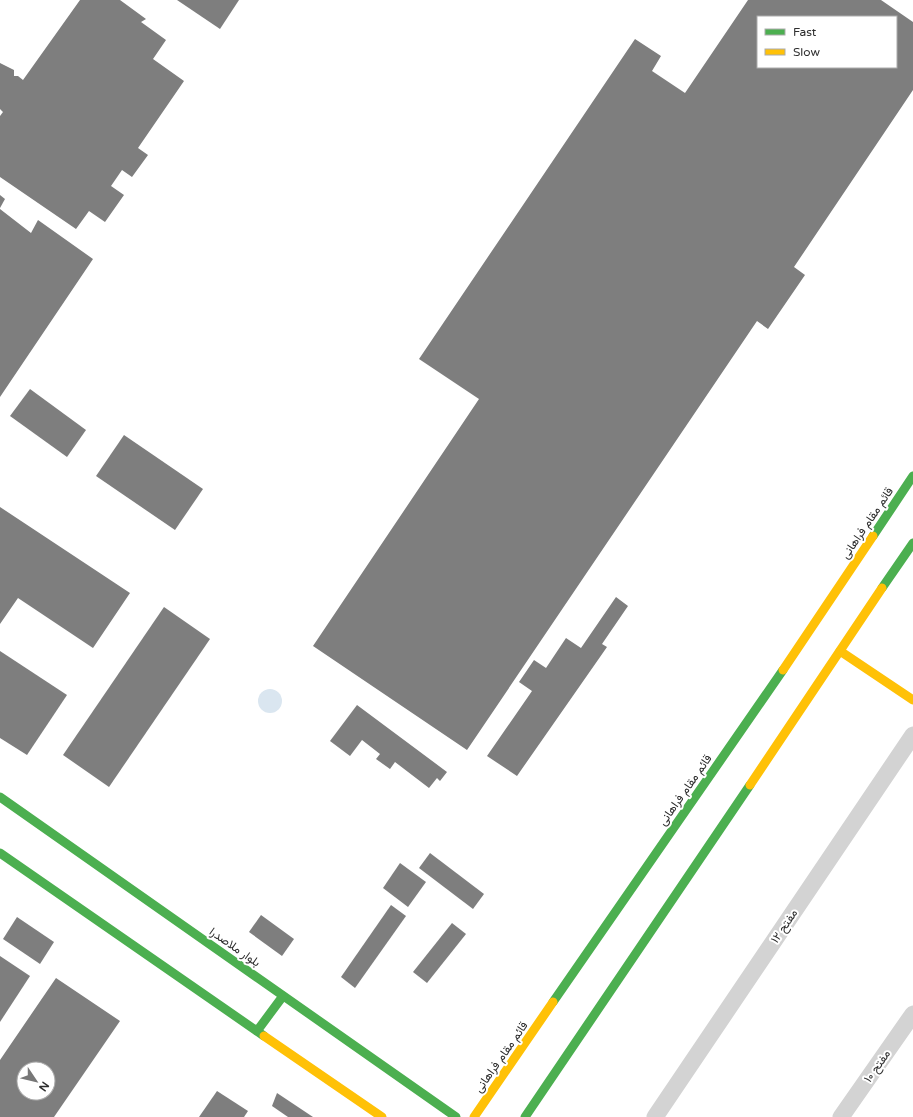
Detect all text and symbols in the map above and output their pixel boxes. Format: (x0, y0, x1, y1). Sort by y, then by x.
legend (757, 16, 897, 68)
text: Fast (793, 25, 817, 39)
text: Slow (793, 45, 820, 59)
street label: قائم مقام فراهانی (838, 484, 897, 562)
street label: قائم مقام فراهانی (655, 752, 716, 829)
street label: مفتح ۱۲ (768, 906, 802, 947)
street label: بلوار ملاصدرا (206, 924, 263, 970)
street label: قائم مقام فراهانی (471, 1019, 532, 1096)
street label: مفتح ۱۰ (861, 1047, 895, 1086)
north arrow (16, 1061, 56, 1101)
text: N (36, 1079, 52, 1094)

